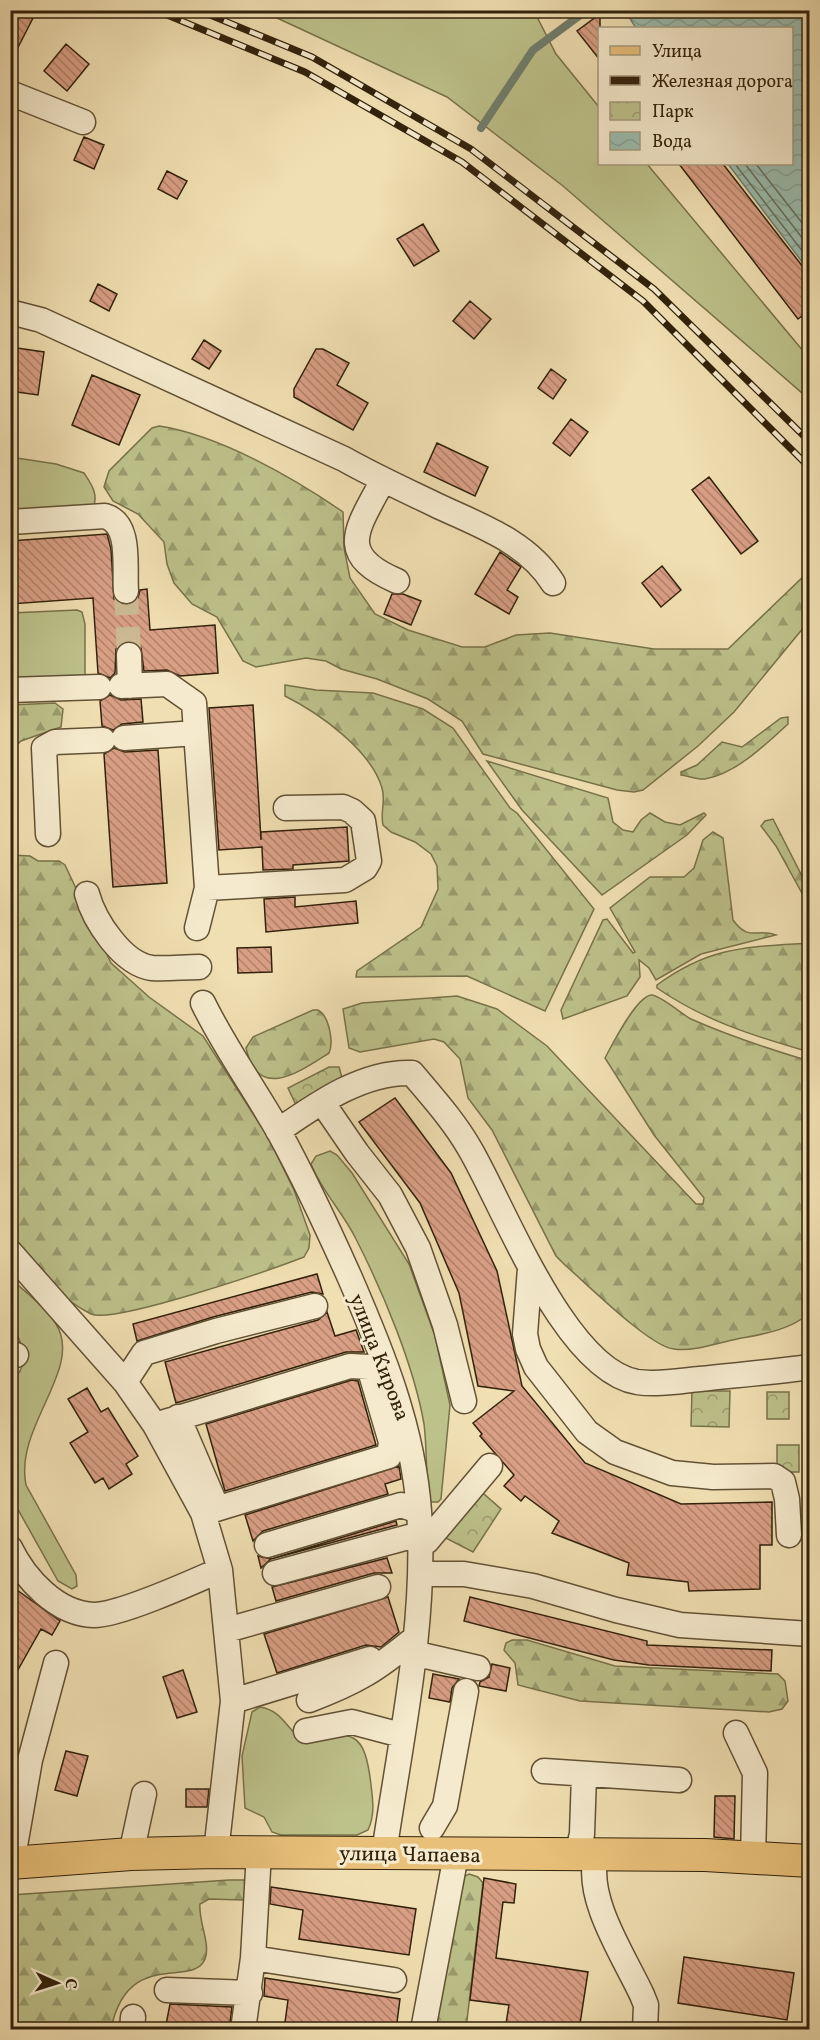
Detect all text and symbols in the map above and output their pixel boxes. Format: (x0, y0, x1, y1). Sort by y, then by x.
legend (598, 27, 793, 165)
text: Улица (652, 40, 702, 65)
text: Железная дорога (652, 70, 793, 95)
text: Парк (652, 100, 694, 125)
text: Вода (652, 130, 692, 155)
street label: улица Кирова (341, 1290, 416, 1425)
street label: улица Чапаева (339, 1840, 481, 1871)
north arrow (27, 1953, 87, 2013)
text: С (59, 1978, 81, 1989)

